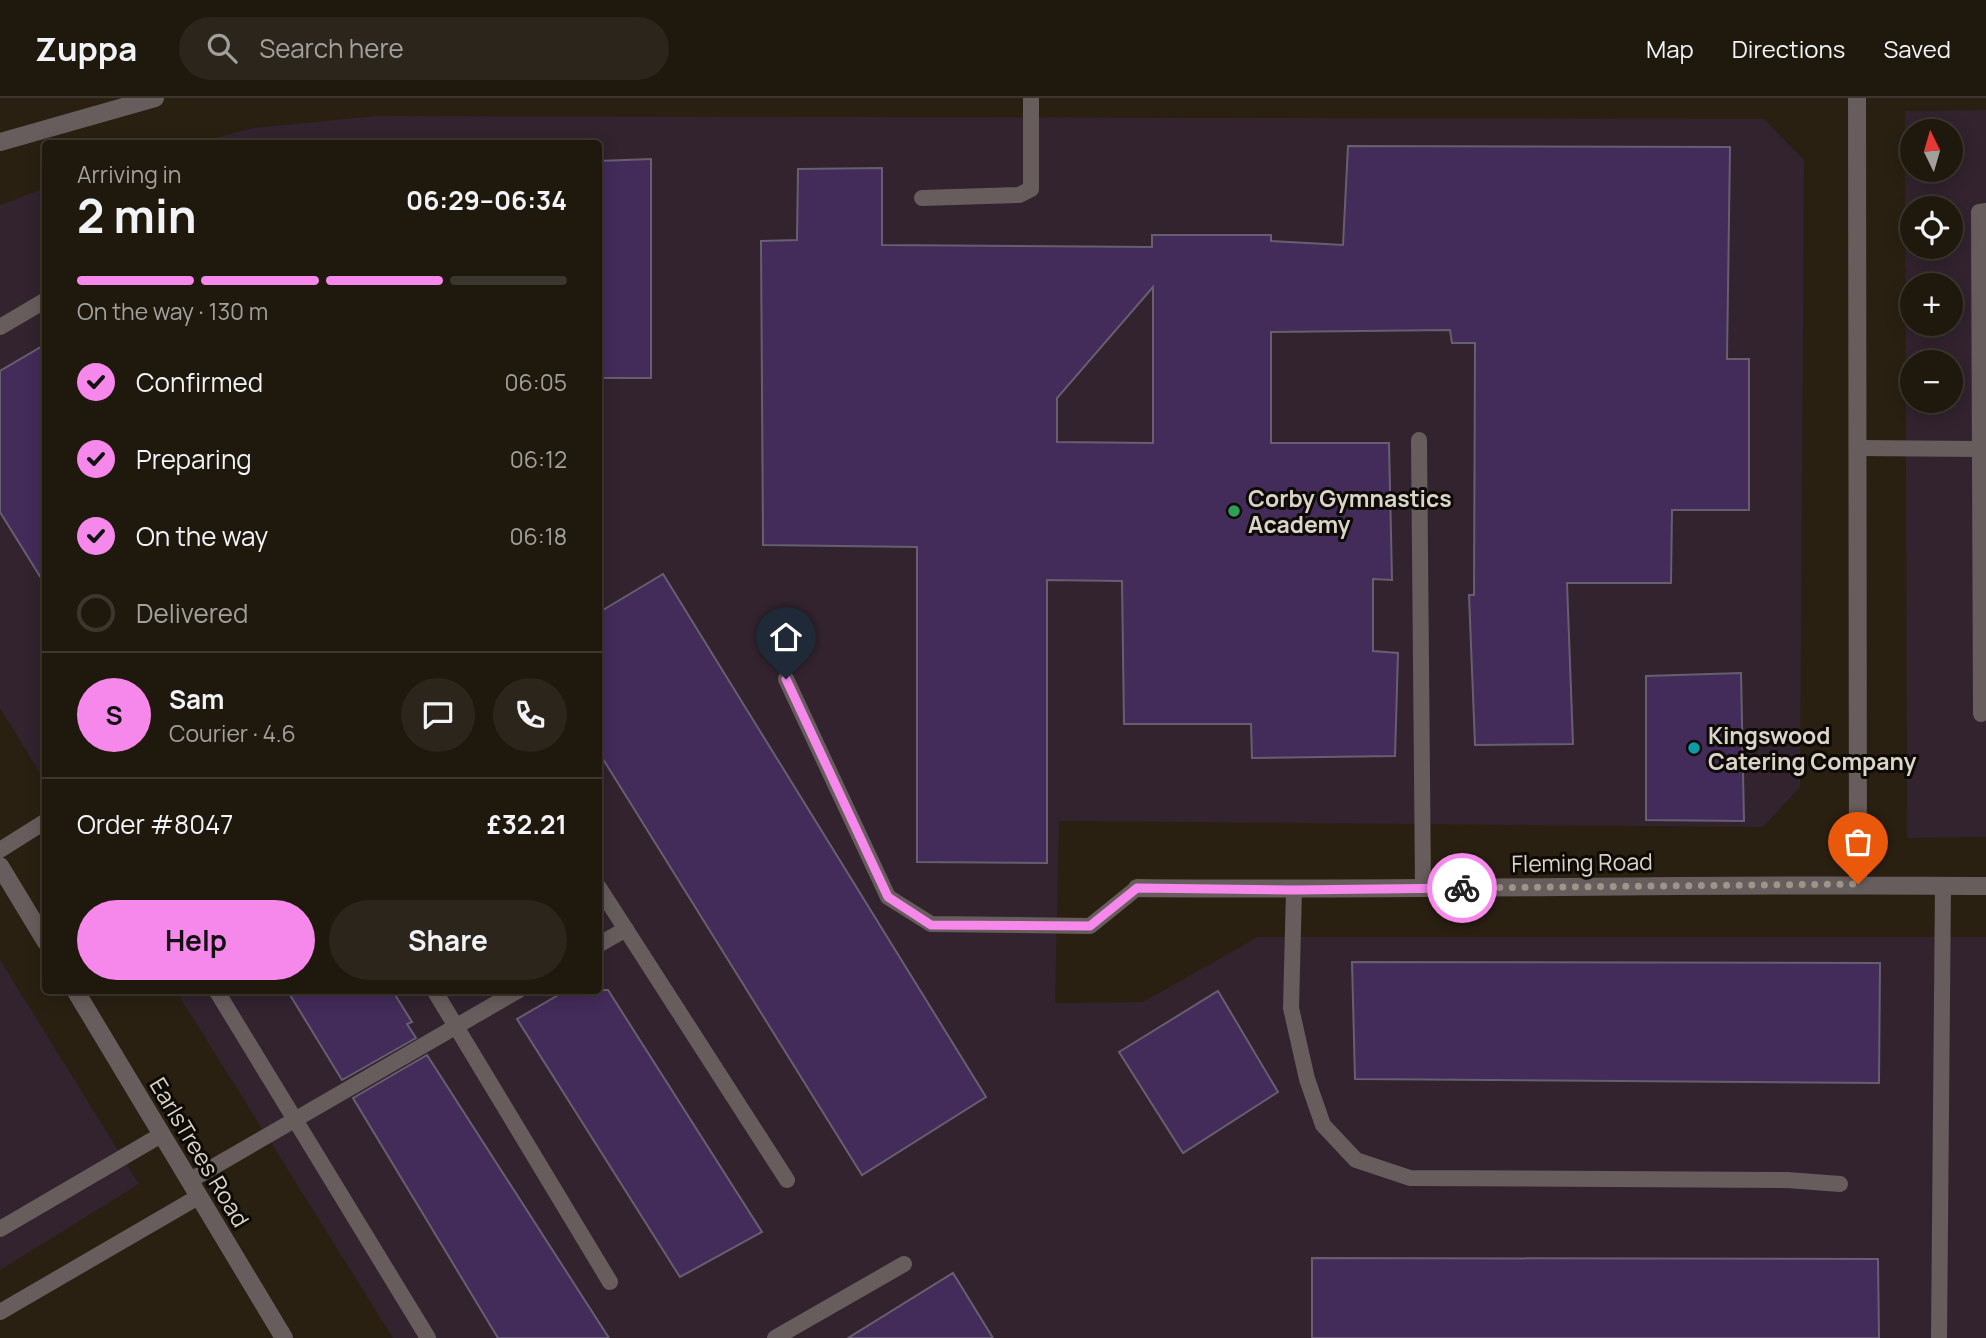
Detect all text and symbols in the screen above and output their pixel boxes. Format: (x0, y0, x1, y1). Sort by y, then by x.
search box (179, 17, 669, 80)
text: Zuppa (35, 26, 137, 71)
icon: search (203, 29, 241, 67)
text: Search here (259, 30, 404, 66)
text: Map (1646, 32, 1694, 65)
text: Directions (1732, 32, 1845, 65)
text: Saved (1883, 32, 1951, 65)
north arrow (1900, 119, 1964, 182)
map controls (1900, 119, 1963, 413)
text: Arriving in (77, 158, 182, 190)
text: 06:29–06:34 (406, 182, 567, 218)
text: 2 min (77, 184, 197, 247)
button: locate (1900, 196, 1963, 259)
button: + (1900, 273, 1963, 336)
text: On the way · 130 m (77, 295, 268, 327)
button: − (1900, 350, 1963, 413)
icon: check (77, 363, 115, 401)
text: Confirmed (136, 364, 263, 400)
text: 06:05 (505, 366, 567, 398)
icon: check (77, 440, 115, 478)
text: Preparing (136, 441, 252, 477)
text: 06:12 (510, 443, 567, 475)
place label: Corby Gymnastics Academy (1248, 482, 1452, 540)
marker: Corby Gymnastics Academy (1226, 503, 1242, 519)
icon: check (77, 517, 115, 555)
text: On the way (136, 518, 268, 554)
text: 06:18 (510, 520, 567, 552)
text: Delivered (136, 595, 248, 631)
pin (756, 607, 816, 679)
icon: home (767, 618, 805, 656)
button: chat (401, 678, 475, 752)
button: phone (493, 678, 567, 752)
text: Sam (169, 681, 224, 717)
text: S (105, 697, 123, 733)
text: Courier · 4.6 (169, 717, 296, 749)
place label: Kingswood Catering Company (1708, 719, 1916, 777)
marker: Kingswood Catering Company (1686, 740, 1702, 756)
text: Order #8047 (77, 806, 233, 842)
text: £32.21 (487, 806, 567, 842)
pin (1828, 812, 1888, 884)
icon: bag (1839, 823, 1877, 861)
street label: Fleming Road (1511, 845, 1653, 879)
courier (1427, 853, 1497, 923)
icon: bike (1443, 869, 1481, 907)
button: Help (77, 900, 315, 980)
button: Share (329, 900, 567, 980)
street label: EarlsTrees Road (143, 1071, 257, 1233)

